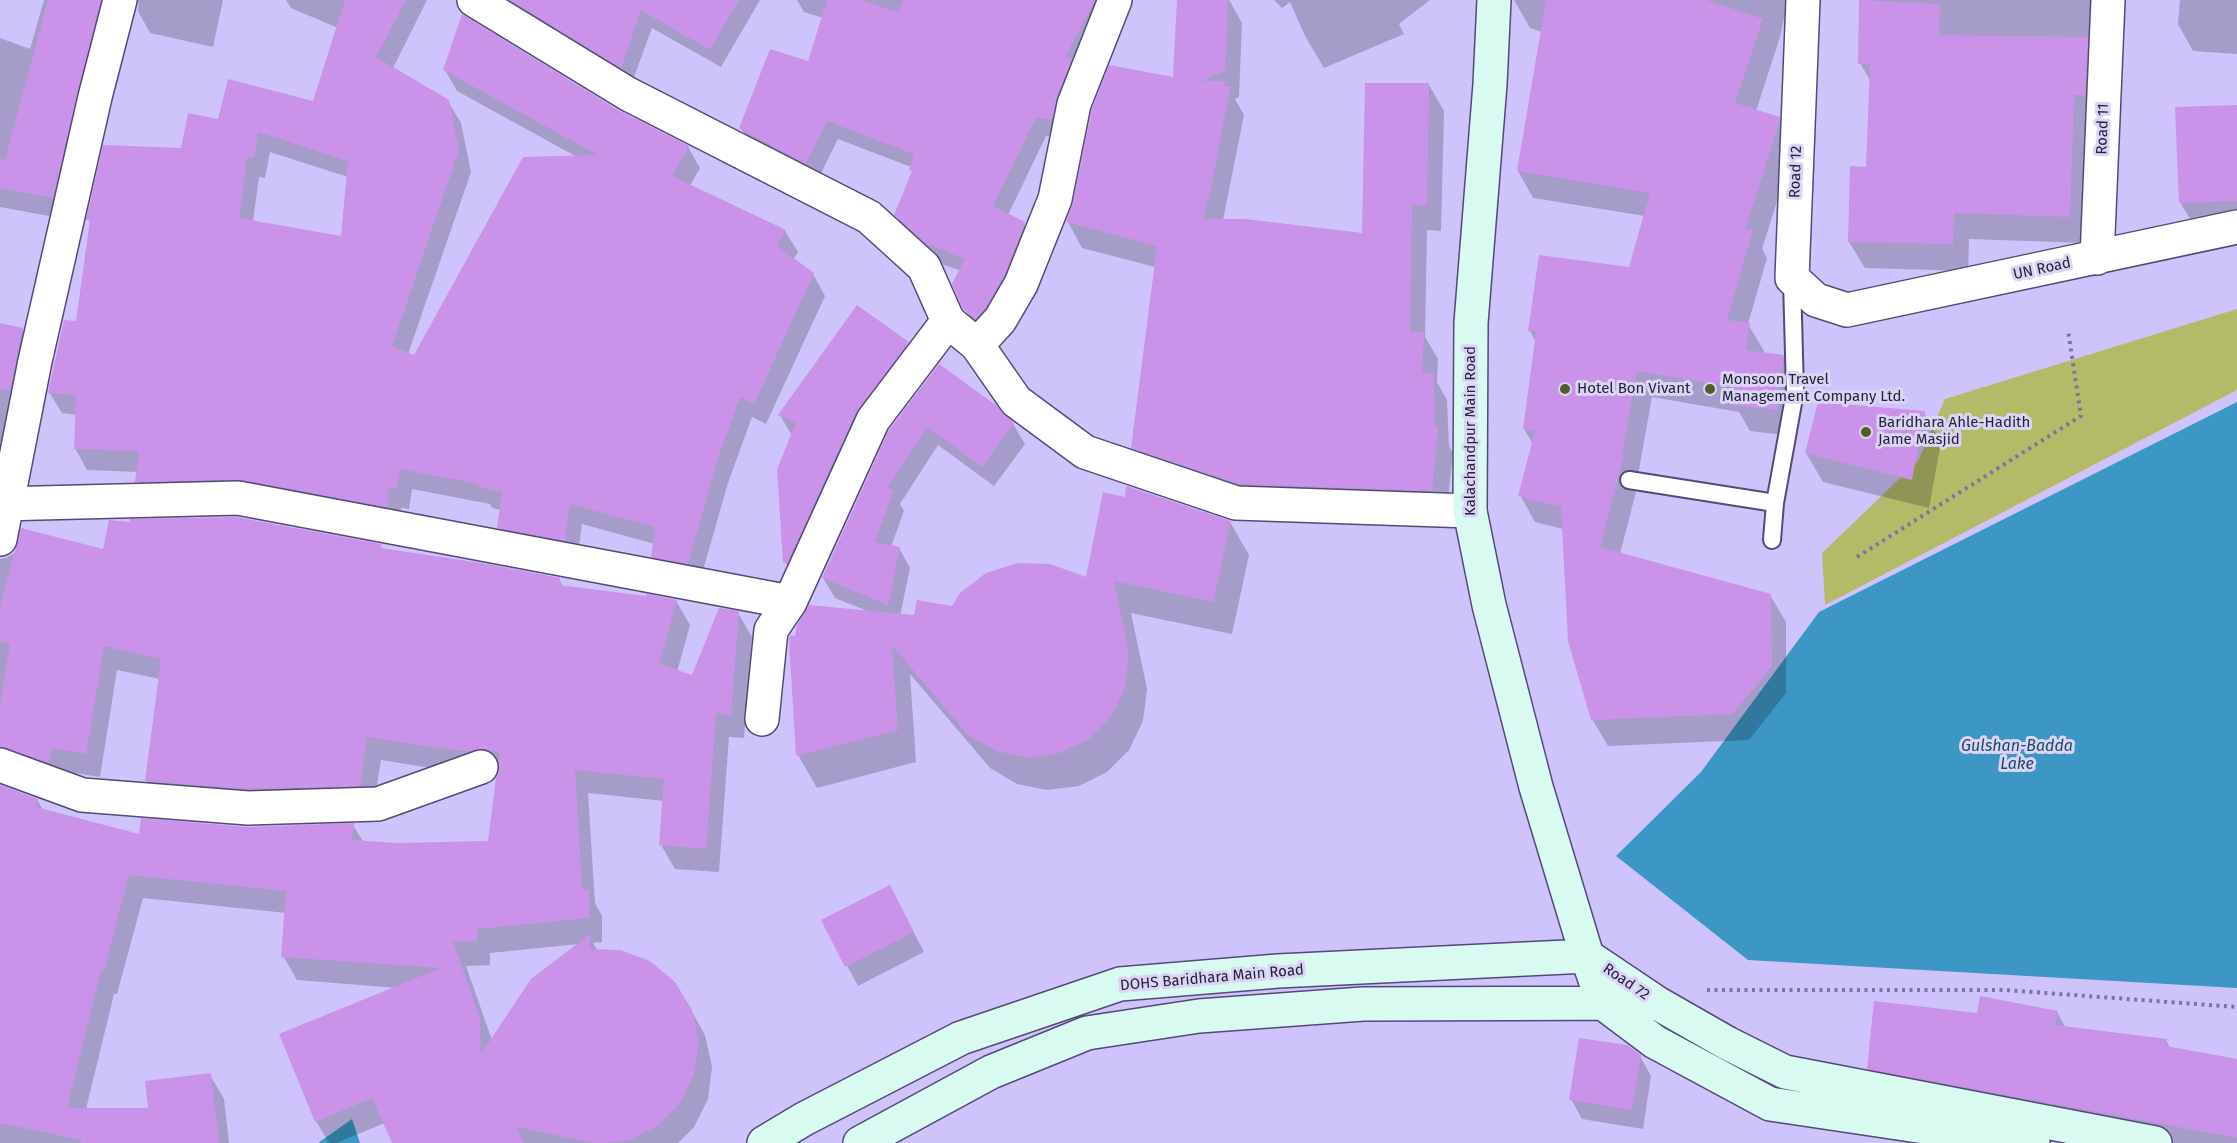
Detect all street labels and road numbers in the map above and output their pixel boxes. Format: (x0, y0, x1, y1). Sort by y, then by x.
street label: Road 11 (2093, 103, 2113, 155)
street label: Road 12 (1786, 145, 1806, 199)
street label: UN Road (2011, 254, 2073, 284)
street label: Kalachandpur Main Road (1462, 346, 1480, 516)
street label: Road 72 (1599, 960, 1653, 1004)
street label: DOHS Baridhara Main Road (1119, 961, 1305, 995)

